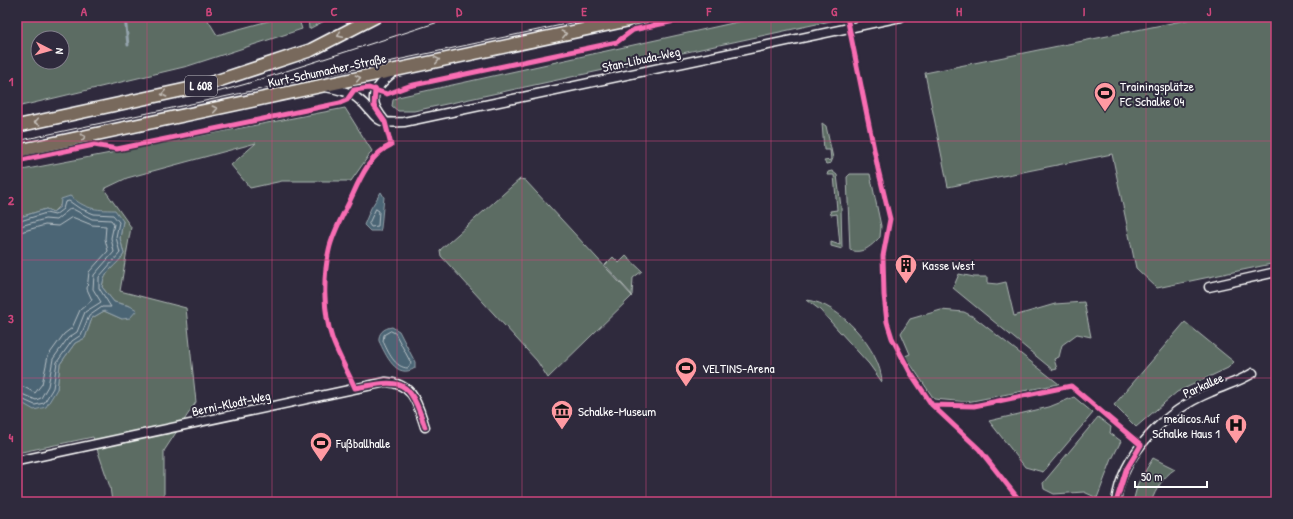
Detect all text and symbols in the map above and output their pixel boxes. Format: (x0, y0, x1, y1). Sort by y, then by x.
text: A (81, 2, 88, 20)
text: B (206, 2, 213, 20)
text: C (330, 2, 338, 20)
text: D (456, 2, 463, 20)
text: E (581, 2, 587, 20)
text: F (706, 2, 713, 20)
text: G (831, 2, 838, 20)
text: H (956, 2, 962, 20)
text: I (1082, 2, 1086, 20)
text: J (1207, 2, 1212, 20)
north arrow (30, 30, 70, 70)
one-way arrow (337, 30, 345, 38)
one-way arrow (561, 30, 567, 38)
street label: Stan-Libuda-Weg (600, 42, 682, 76)
text: N (53, 47, 67, 55)
street label: Kurt-Schumacher-Straße (266, 49, 388, 91)
one-way arrow (434, 57, 440, 65)
text: 1 (9, 72, 14, 90)
one-way arrow (355, 74, 362, 82)
road number: L 608 (185, 76, 217, 96)
place label: Trainingsplätze FC Schalke 04 (1119, 77, 1194, 110)
sports icon: Trainingsplätze FC Schalke 04 (1092, 80, 1118, 113)
one-way arrow (161, 90, 168, 98)
one-way arrow (212, 105, 218, 113)
one-way arrow (34, 117, 41, 125)
one-way arrow (79, 134, 86, 142)
text: 2 (8, 191, 15, 209)
building icon: Kasse West (893, 252, 919, 285)
place label: Kasse West (922, 256, 975, 274)
text: 3 (8, 309, 14, 327)
sports icon: VELTINS-Arena (673, 355, 699, 388)
place label: VELTINS-Arena (702, 359, 775, 377)
street label: Parkallee (1180, 368, 1226, 402)
street label: Berni-Klodt-Weg (190, 386, 272, 420)
museum icon: Schalke-Museum (549, 398, 575, 431)
place label: Schalke-Museum (578, 402, 656, 420)
place label: medicos.Auf Schalke Haus 1 (1152, 409, 1220, 442)
hospital icon: medicos.Auf Schalke Haus 1 (1223, 412, 1249, 445)
text: 4 (9, 428, 14, 446)
sports icon: Fußballhalle (308, 430, 334, 463)
place label: Fußballhalle (335, 434, 390, 452)
scale bar (1135, 463, 1207, 489)
text: 50 m (1141, 468, 1162, 485)

